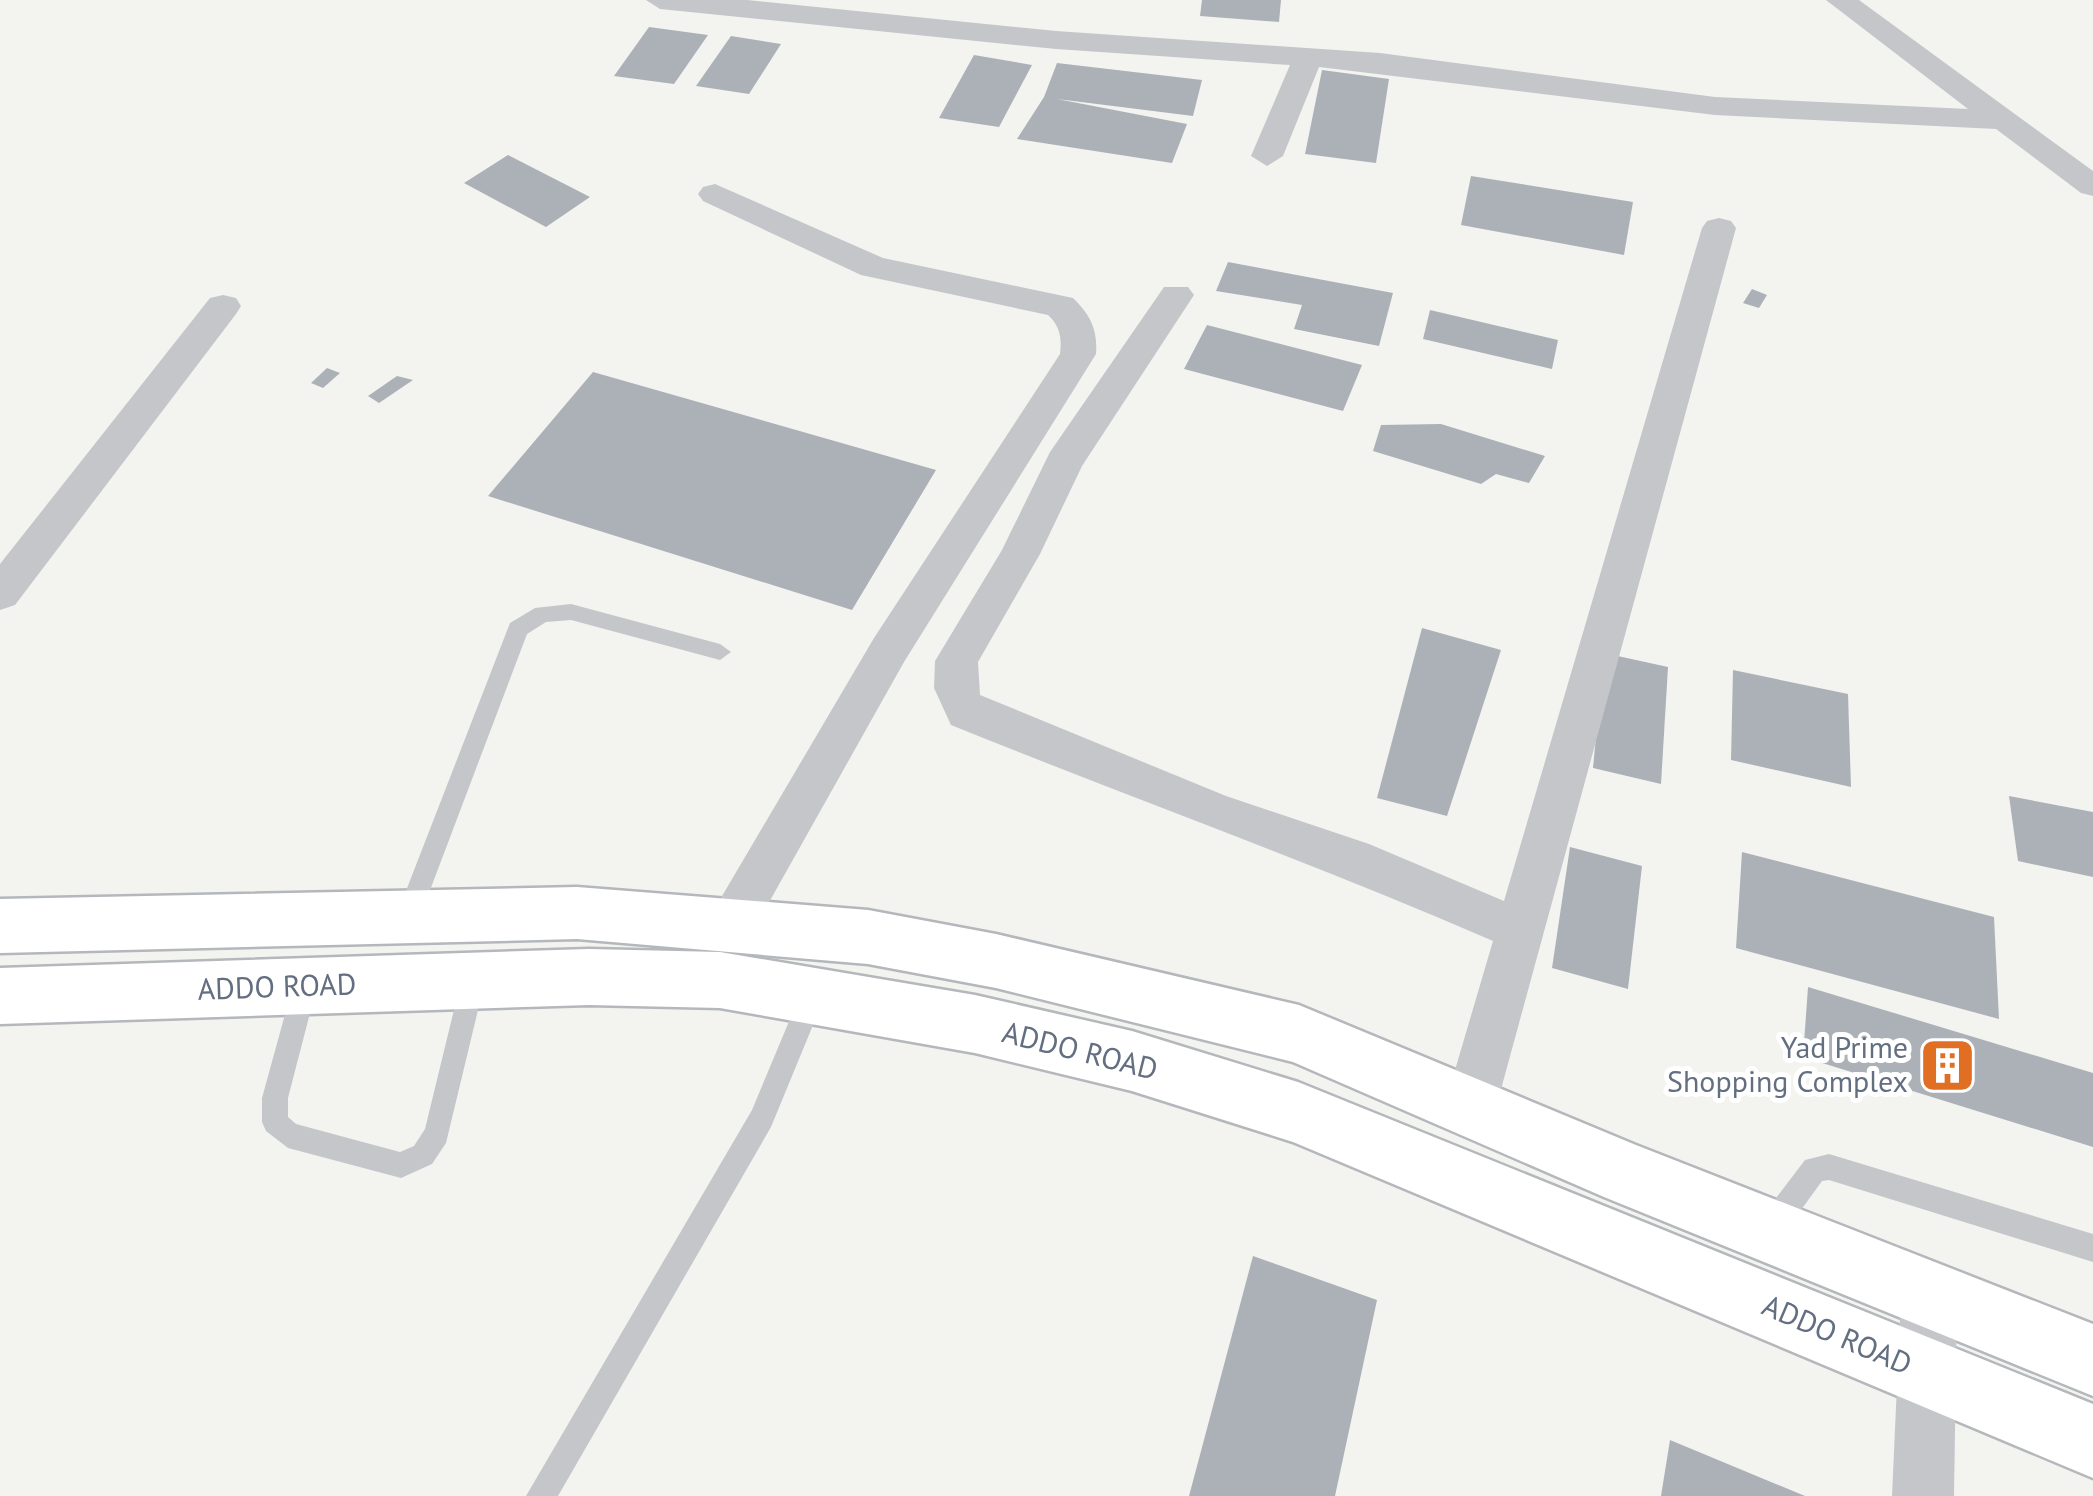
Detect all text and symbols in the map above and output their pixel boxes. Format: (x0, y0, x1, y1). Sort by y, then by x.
street label: ADDO ROAD (197, 963, 357, 1008)
street label: ADDO ROAD (999, 1011, 1162, 1088)
place label: Yad Prime Shopping Complex (1667, 1027, 1908, 1100)
building icon: Yad Prime Shopping Complex (1917, 1035, 1977, 1095)
street label: ADDO ROAD (1757, 1285, 1918, 1383)

